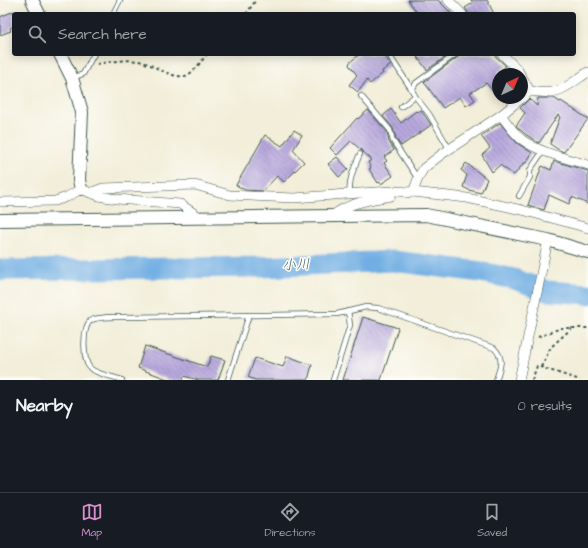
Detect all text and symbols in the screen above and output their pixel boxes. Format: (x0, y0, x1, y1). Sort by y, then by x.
search box (12, 12, 576, 56)
icon: search (26, 23, 48, 45)
text: Search here (58, 24, 147, 45)
north arrow (492, 68, 528, 104)
water label: 小川 (281, 254, 311, 276)
text: Nearby (16, 394, 73, 418)
text: 0 results (517, 397, 572, 415)
tab: Map (81, 501, 103, 540)
tab: Directions (264, 501, 316, 540)
tab: Saved (477, 501, 507, 540)

